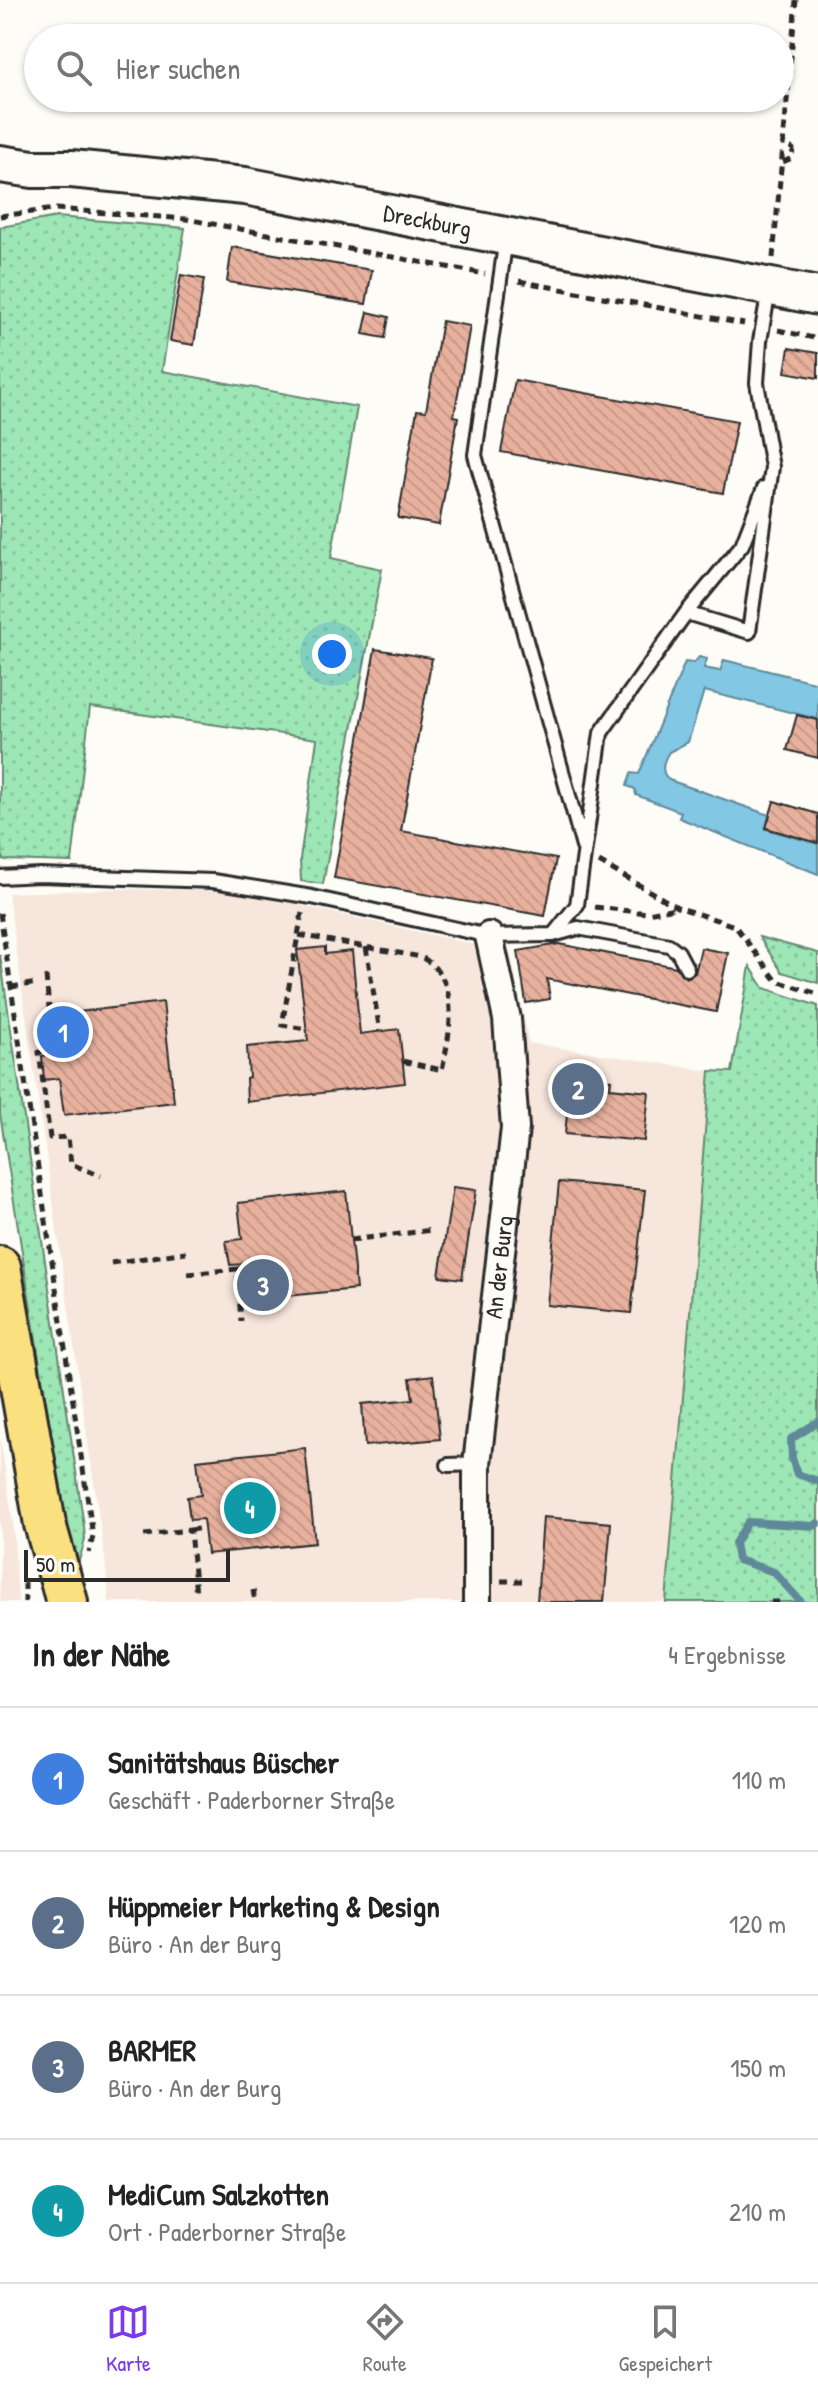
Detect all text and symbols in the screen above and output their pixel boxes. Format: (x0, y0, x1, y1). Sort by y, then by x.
search box (24, 24, 794, 112)
icon: search (52, 46, 96, 90)
text: Hier suchen (116, 48, 240, 88)
street label: Dreckburg (381, 196, 474, 244)
your location (312, 634, 352, 674)
pin: 1 (37, 1002, 89, 1062)
pin: 2 (552, 1059, 604, 1119)
street label: An der Burg (477, 1214, 520, 1320)
pin: 3 (237, 1255, 289, 1315)
pin: 4 (224, 1478, 276, 1538)
scale bar (24, 1546, 230, 1582)
text: 50 m (36, 1549, 75, 1579)
text: In der Nähe (32, 1631, 170, 1677)
text: 4 Ergebnisse (668, 1637, 786, 1672)
text: Sanitätshaus Büscher (108, 1742, 339, 1782)
text: 1 (53, 1762, 63, 1797)
text: 110 m (732, 1762, 786, 1797)
text: Geschäft · Paderborner Straße (108, 1782, 395, 1817)
text: Hüppmeier Marketing & Design (108, 1886, 440, 1926)
text: 2 (52, 1906, 64, 1941)
text: 120 m (729, 1906, 786, 1941)
text: Büro · An der Burg (108, 1926, 281, 1961)
text: BARMER (108, 2030, 196, 2070)
text: 3 (52, 2050, 64, 2085)
text: 150 m (730, 2050, 786, 2085)
text: Büro · An der Burg (108, 2070, 281, 2105)
text: MediCum Salzkotten (108, 2174, 329, 2214)
text: 4 (53, 2194, 63, 2229)
text: 210 m (729, 2194, 786, 2229)
text: Ort · Paderborner Straße (108, 2214, 346, 2249)
tab: Karte (106, 2300, 151, 2378)
tab: Route (363, 2300, 407, 2378)
tab: Gespeichert (619, 2300, 712, 2378)

